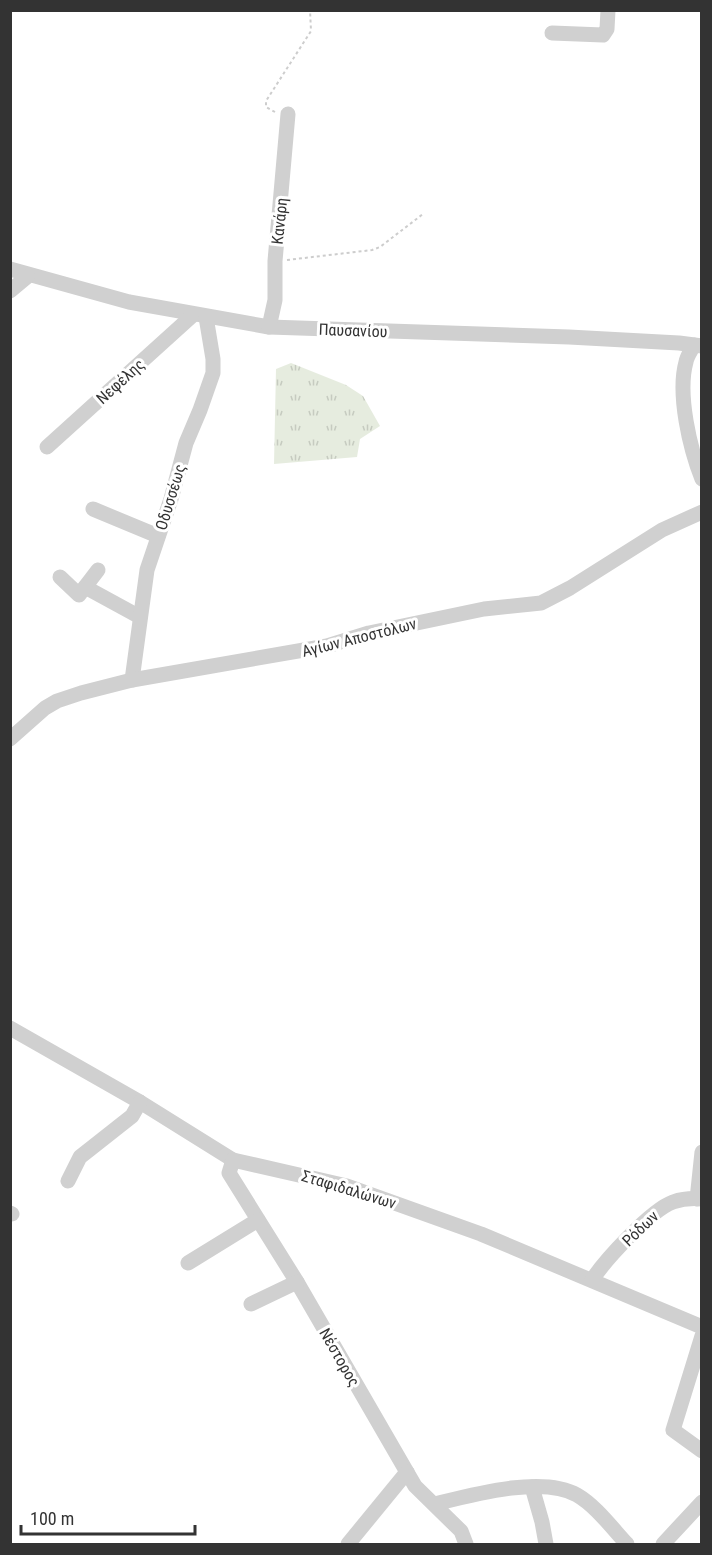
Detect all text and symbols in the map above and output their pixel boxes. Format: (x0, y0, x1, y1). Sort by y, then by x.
street label: Κανάρη (268, 197, 291, 245)
street label: Παυσανίου (318, 320, 388, 341)
street label: Νεφέλης (92, 355, 148, 408)
street label: Οδυσσέως (151, 462, 189, 532)
street label: Αγίων Αποστόλων (300, 614, 418, 661)
street label: Σταφιδαλώνων (299, 1166, 399, 1213)
street label: Ρόδων (618, 1207, 662, 1250)
street label: Νέστορος (315, 1325, 364, 1390)
scale bar (21, 1498, 195, 1536)
text: 100 m (30, 1508, 74, 1529)

